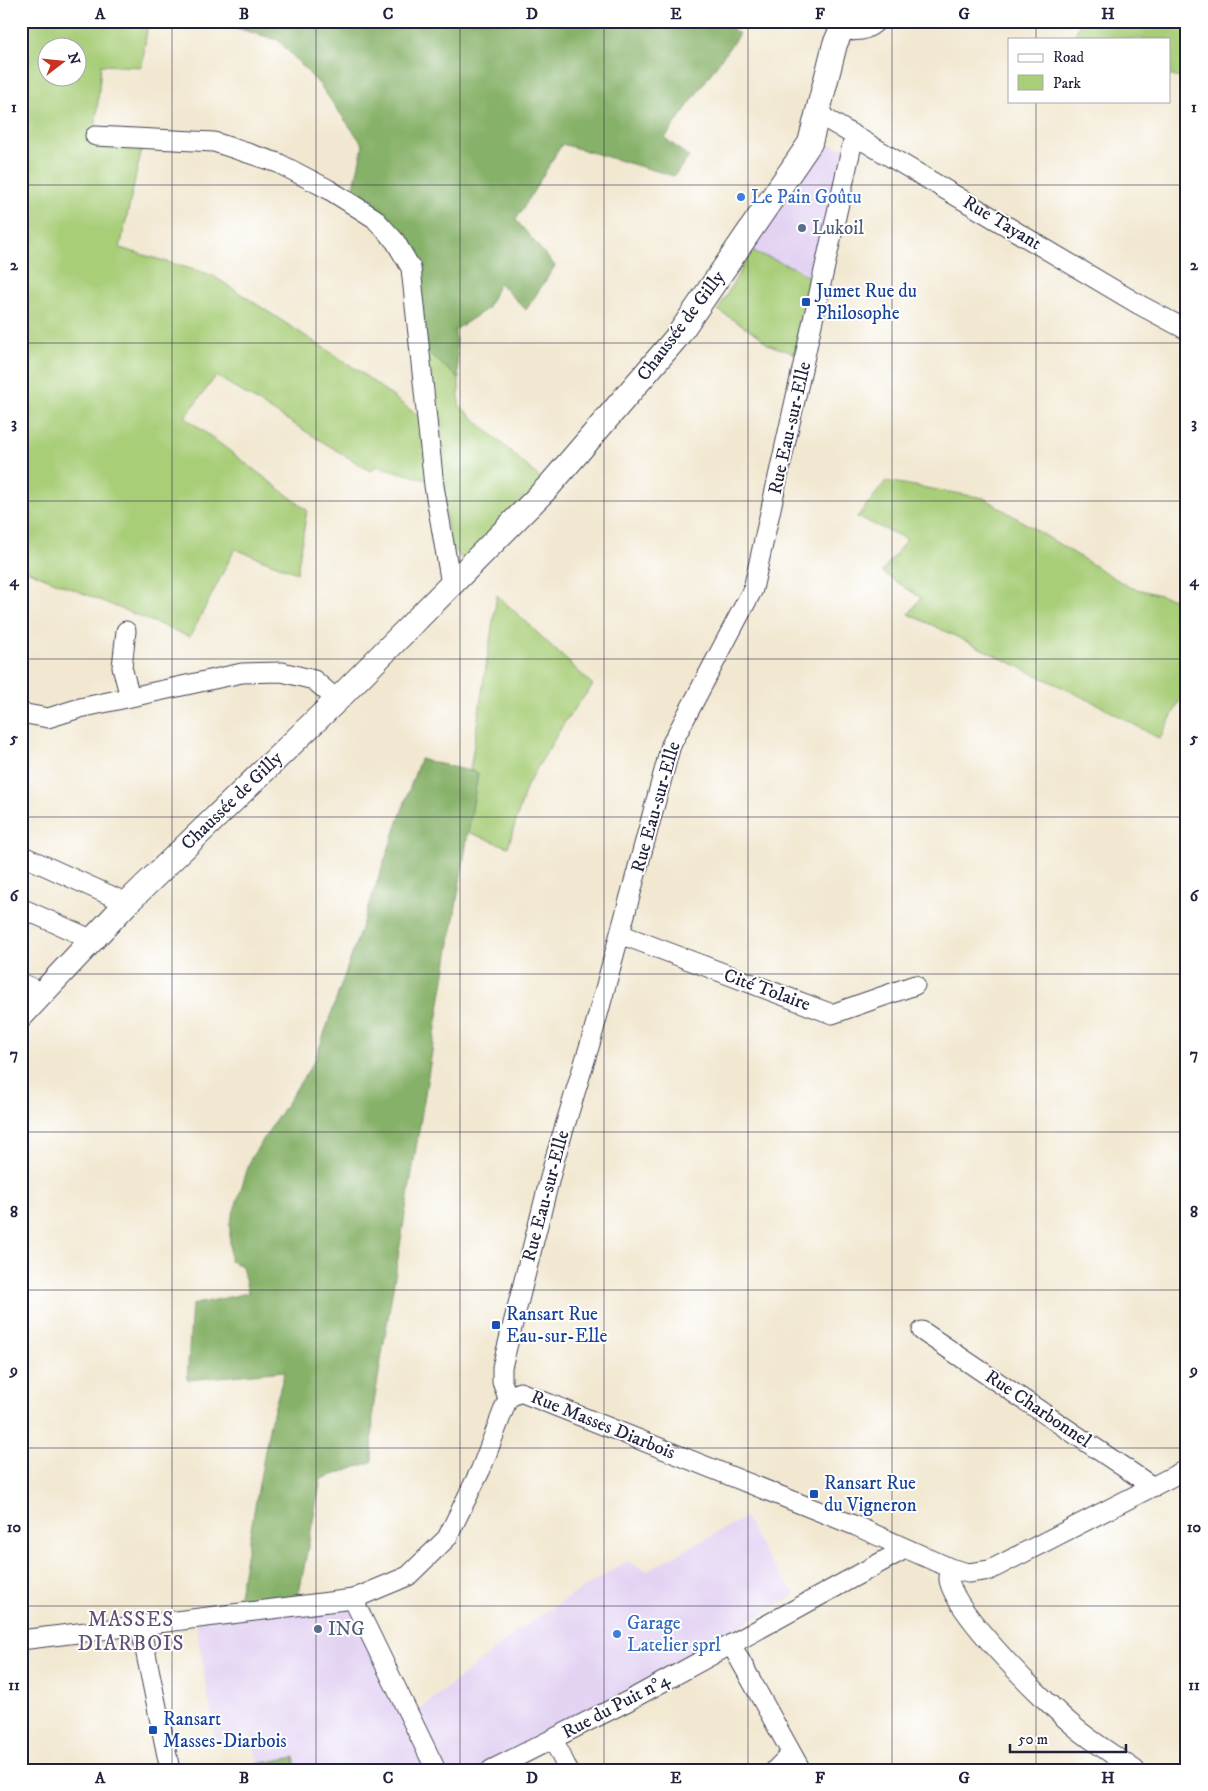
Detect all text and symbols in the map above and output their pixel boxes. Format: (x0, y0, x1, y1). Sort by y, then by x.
text: A (94, 4, 106, 24)
text: B (239, 4, 249, 24)
text: C (383, 4, 393, 24)
text: D (526, 4, 538, 24)
text: E (670, 4, 682, 24)
text: F (815, 4, 825, 24)
text: G (958, 4, 970, 24)
text: H (1101, 4, 1115, 24)
north arrow (38, 38, 88, 88)
legend (1008, 38, 1170, 102)
text: Road (1053, 48, 1085, 67)
text: N (63, 51, 84, 67)
text: Park (1053, 74, 1082, 93)
text: 1 (11, 97, 17, 117)
text: 1 (1191, 97, 1197, 117)
place label: Le Pain Goûtu (751, 186, 862, 209)
marker: Le Pain Goûtu (735, 191, 747, 203)
street label: Rue Tayant (959, 191, 1045, 255)
place label: Lukoil (812, 217, 864, 240)
marker: Lukoil (796, 222, 808, 234)
text: 2 (10, 255, 19, 275)
text: 2 (1190, 255, 1199, 275)
street label: Chaussée de Gilly (632, 266, 731, 386)
place label: Jumet Rue du Philosophe (814, 280, 917, 325)
marker: Jumet Rue du Philosophe (800, 296, 812, 308)
street label: Rue Eau-sur-Elle (764, 359, 816, 496)
text: 3 (11, 413, 17, 433)
text: 3 (1191, 413, 1197, 433)
text: 4 (8, 571, 19, 591)
text: 4 (1188, 571, 1199, 591)
text: 5 (9, 728, 18, 748)
text: 5 (1189, 728, 1198, 748)
street label: Rue Eau-sur-Elle (626, 739, 686, 875)
street label: Chaussée de Gilly (176, 746, 288, 855)
text: 6 (10, 886, 20, 906)
text: 6 (1190, 886, 1200, 906)
street label: Cité Tolaire (721, 964, 814, 1016)
text: 7 (10, 1044, 18, 1064)
text: 7 (1190, 1044, 1198, 1064)
street label: Rue Eau-sur-Elle (517, 1128, 575, 1264)
text: 8 (10, 1202, 18, 1222)
text: 8 (1190, 1202, 1198, 1222)
place label: Ransart Rue Eau-sur-Elle (506, 1303, 608, 1348)
marker: Ransart Rue Eau-sur-Elle (490, 1319, 502, 1331)
text: 9 (9, 1360, 18, 1380)
text: 9 (1189, 1360, 1198, 1380)
street label: Rue Charbonnel (981, 1365, 1096, 1453)
street label: Rue Masses Diarbois (527, 1386, 679, 1464)
place label: Ransart Rue du Vigneron (824, 1472, 917, 1517)
marker: Ransart Rue du Vigneron (808, 1488, 820, 1500)
text: 10 (7, 1517, 22, 1537)
text: 10 (1187, 1517, 1202, 1537)
district label: MASSES DIARBOIS (77, 1607, 185, 1657)
place label: Garage Latelier sprl (627, 1612, 721, 1657)
place label: ING (328, 1618, 365, 1641)
marker: ING (312, 1623, 324, 1635)
marker: Garage Latelier sprl (611, 1628, 623, 1640)
street label: Rue du Puit n°4 (558, 1668, 675, 1744)
text: 11 (8, 1675, 20, 1695)
text: 11 (1188, 1675, 1200, 1695)
place label: Ransart Masses-Diarbois (163, 1708, 287, 1753)
scale bar (1010, 1721, 1127, 1753)
marker: Ransart Masses-Diarbois (147, 1724, 159, 1736)
text: 50 m (1018, 1730, 1048, 1749)
text: A (94, 1768, 106, 1788)
text: B (239, 1768, 249, 1788)
text: C (383, 1768, 393, 1788)
text: D (526, 1768, 538, 1788)
text: E (670, 1768, 682, 1788)
text: F (815, 1768, 825, 1788)
text: G (958, 1768, 970, 1788)
text: H (1101, 1768, 1115, 1788)

